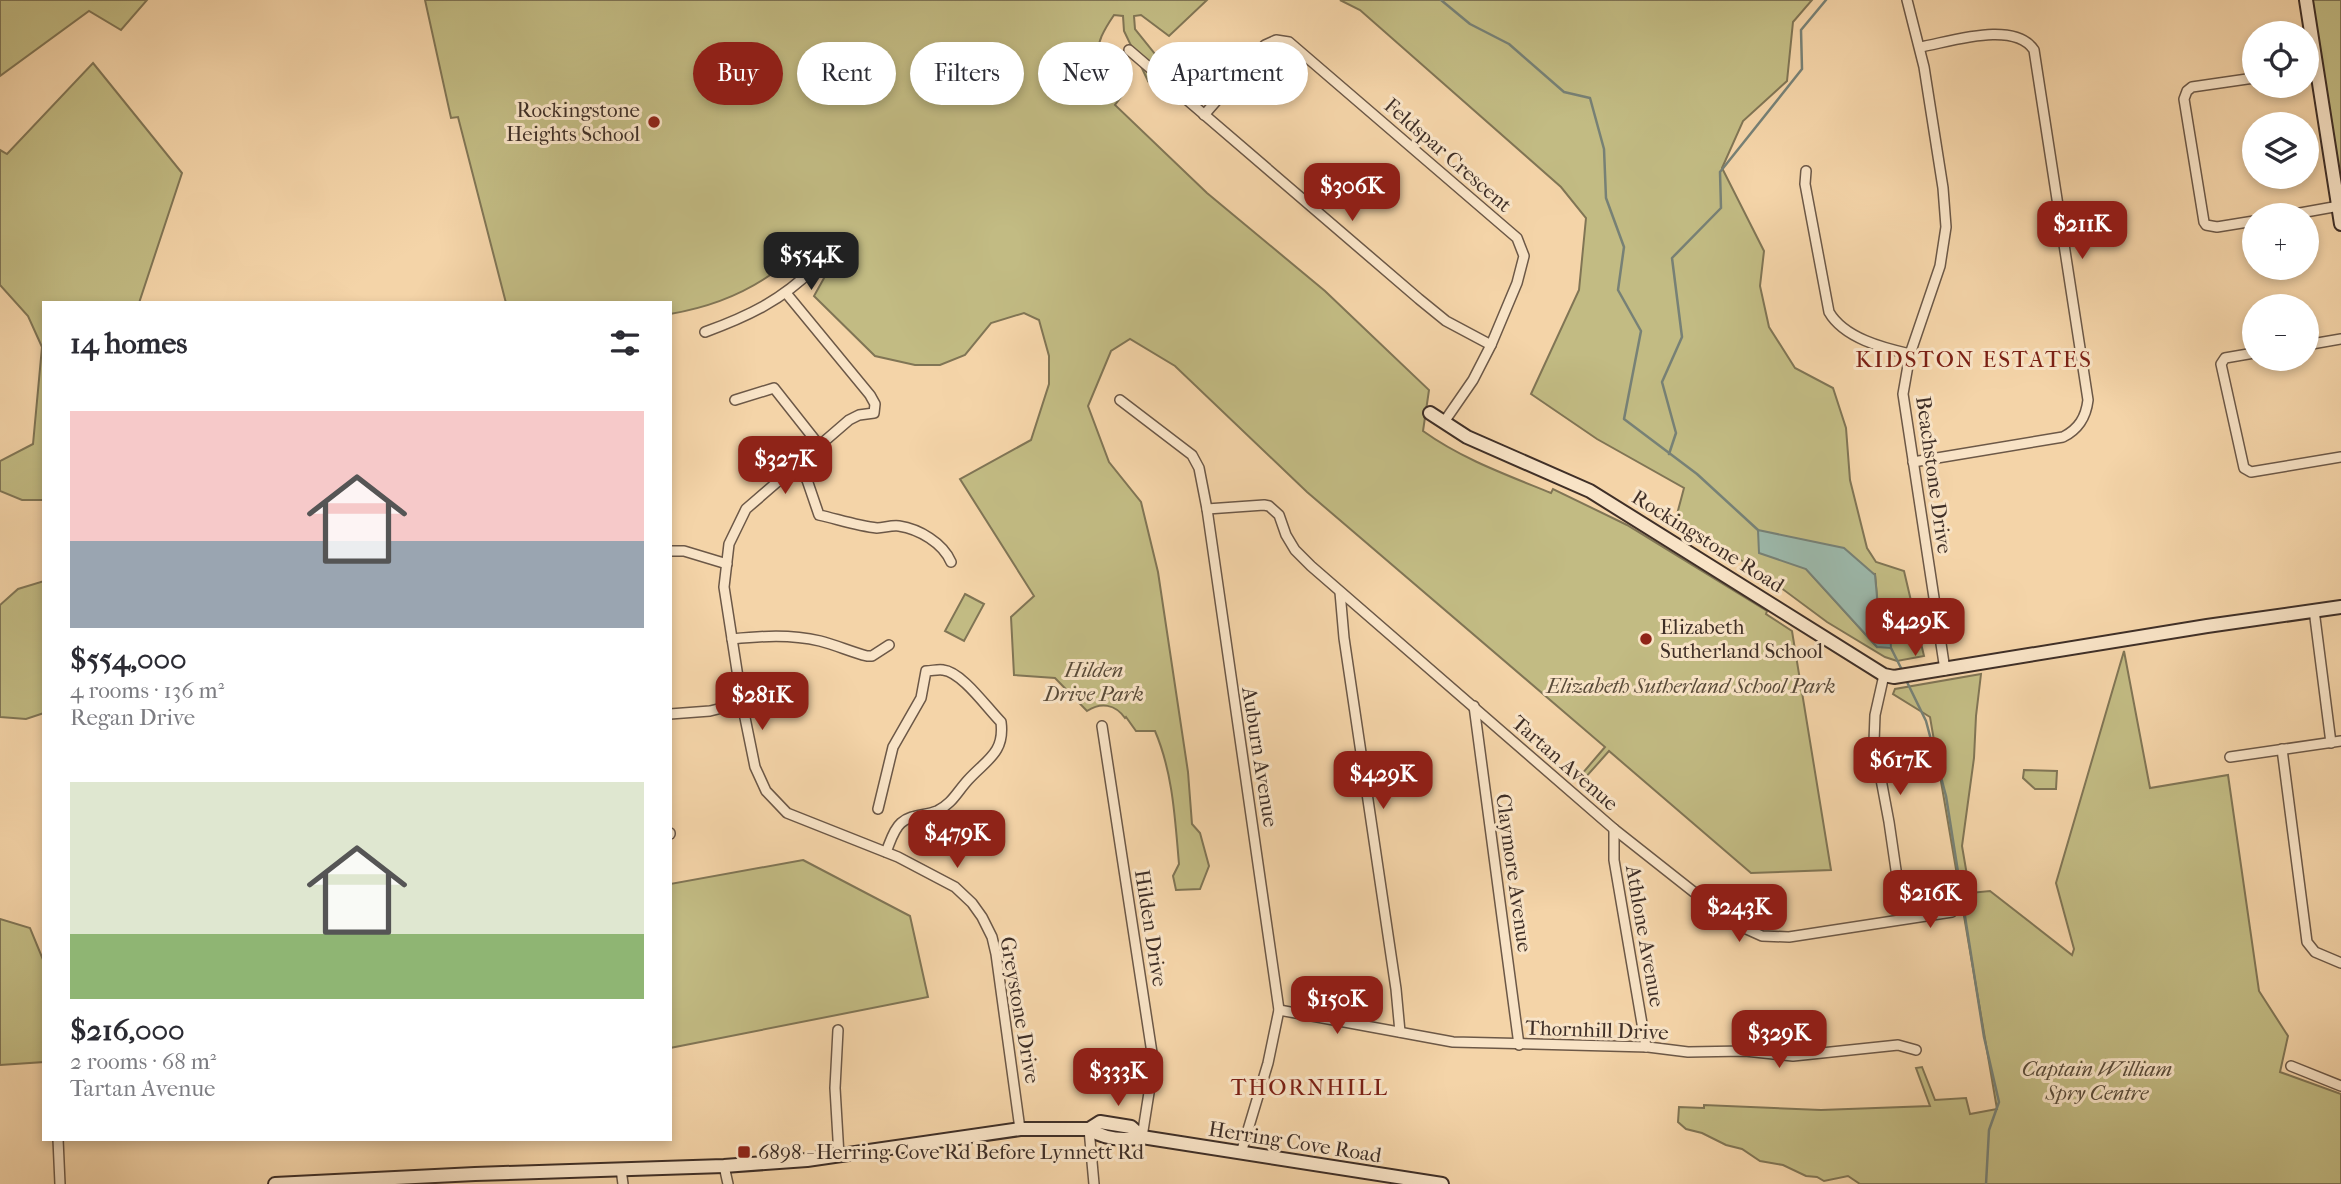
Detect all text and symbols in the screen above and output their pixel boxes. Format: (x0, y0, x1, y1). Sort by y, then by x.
map controls (2242, 21, 2319, 371)
button: locate (2242, 21, 2319, 98)
chip: Buy (693, 42, 783, 105)
chip: Rent (797, 42, 896, 105)
chip: Filters (910, 42, 1024, 105)
chip: New (1038, 42, 1133, 105)
chip: Apartment (1147, 42, 1308, 105)
street label: Feldspar Crescent (1379, 93, 1517, 217)
place label: Rockingstone Heights School (506, 98, 640, 146)
button: layers (2242, 112, 2319, 189)
marker: Rockingstone Heights School (646, 114, 662, 130)
pin: $306K (1303, 164, 1401, 223)
text: $306K (1320, 172, 1384, 199)
pin: $211K (2033, 202, 2131, 261)
button: + (2242, 203, 2319, 280)
text: $211K (2053, 210, 2111, 237)
pin: $554K (762, 232, 860, 292)
text: $554K (780, 241, 842, 268)
button: − (2242, 294, 2319, 371)
icon: filters (606, 324, 644, 362)
text: 14 homes (70, 326, 187, 361)
district label: KIDSTON ESTATES (1855, 346, 2093, 373)
street label: Beachstone Drive (1911, 395, 1957, 555)
pin: $327K (736, 436, 834, 496)
text: $327K (754, 445, 816, 472)
icon: home (294, 456, 420, 582)
street label: Rockingstone Road (1628, 485, 1789, 598)
pin: $429K (1866, 598, 1964, 658)
text: $429K (1882, 607, 1948, 634)
place label: Elizabeth Sutherland School (1660, 615, 1823, 663)
marker: Elizabeth Sutherland School (1638, 631, 1654, 647)
text: $554,000 (70, 642, 187, 677)
park label: Hilden Drive Park (1042, 658, 1144, 706)
pin: $281K (713, 672, 811, 732)
park label: Elizabeth Sutherland School Park (1545, 674, 1835, 698)
text: 4 rooms · 136 m² (70, 677, 224, 704)
text: $281K (732, 681, 792, 708)
street label: Auburn Avenue (1237, 684, 1283, 829)
text: Regan Drive (70, 704, 195, 731)
street label: Tartan Avenue (1507, 710, 1623, 816)
pin: $617K (1851, 738, 1949, 797)
text: $617K (1869, 746, 1931, 773)
pin: $429K (1334, 752, 1432, 811)
text: $429K (1350, 760, 1416, 787)
street label: Claymore Avenue (1491, 792, 1537, 954)
pin: $479K (908, 810, 1006, 870)
text: $479K (924, 819, 990, 846)
icon: home (294, 827, 420, 953)
street label: Athlone Avenue (1621, 862, 1669, 1009)
street label: Hilden Drive (1130, 868, 1172, 988)
pin: $216K (1881, 870, 1979, 930)
text: $216K (1899, 879, 1961, 906)
pin: $243K (1690, 884, 1788, 944)
text: $243K (1707, 893, 1771, 920)
street label: Greystone Drive (995, 935, 1045, 1085)
pin: $150K (1288, 976, 1386, 1036)
text: $150K (1307, 985, 1367, 1012)
pin: $329K (1730, 1010, 1828, 1070)
text: $216,000 (70, 1013, 185, 1048)
street label: Thornhill Drive (1525, 1016, 1669, 1044)
text: $329K (1748, 1019, 1810, 1046)
text: 2 rooms · 68 m² (70, 1048, 216, 1075)
pin: $333K (1069, 1048, 1167, 1108)
text: $333K (1089, 1057, 1147, 1084)
park label: Captain William Spry Centre (2022, 1057, 2173, 1105)
district label: THORNHILL (1231, 1074, 1389, 1101)
text: Tartan Avenue (70, 1075, 215, 1102)
street label: Herring Cove Road (1207, 1116, 1384, 1168)
place label: 6898 - Herring Cove Rd Before Lynnett Rd (758, 1140, 1144, 1164)
marker: 6898 - Herring Cove Rd Before Lynnett Rd (736, 1144, 752, 1160)

